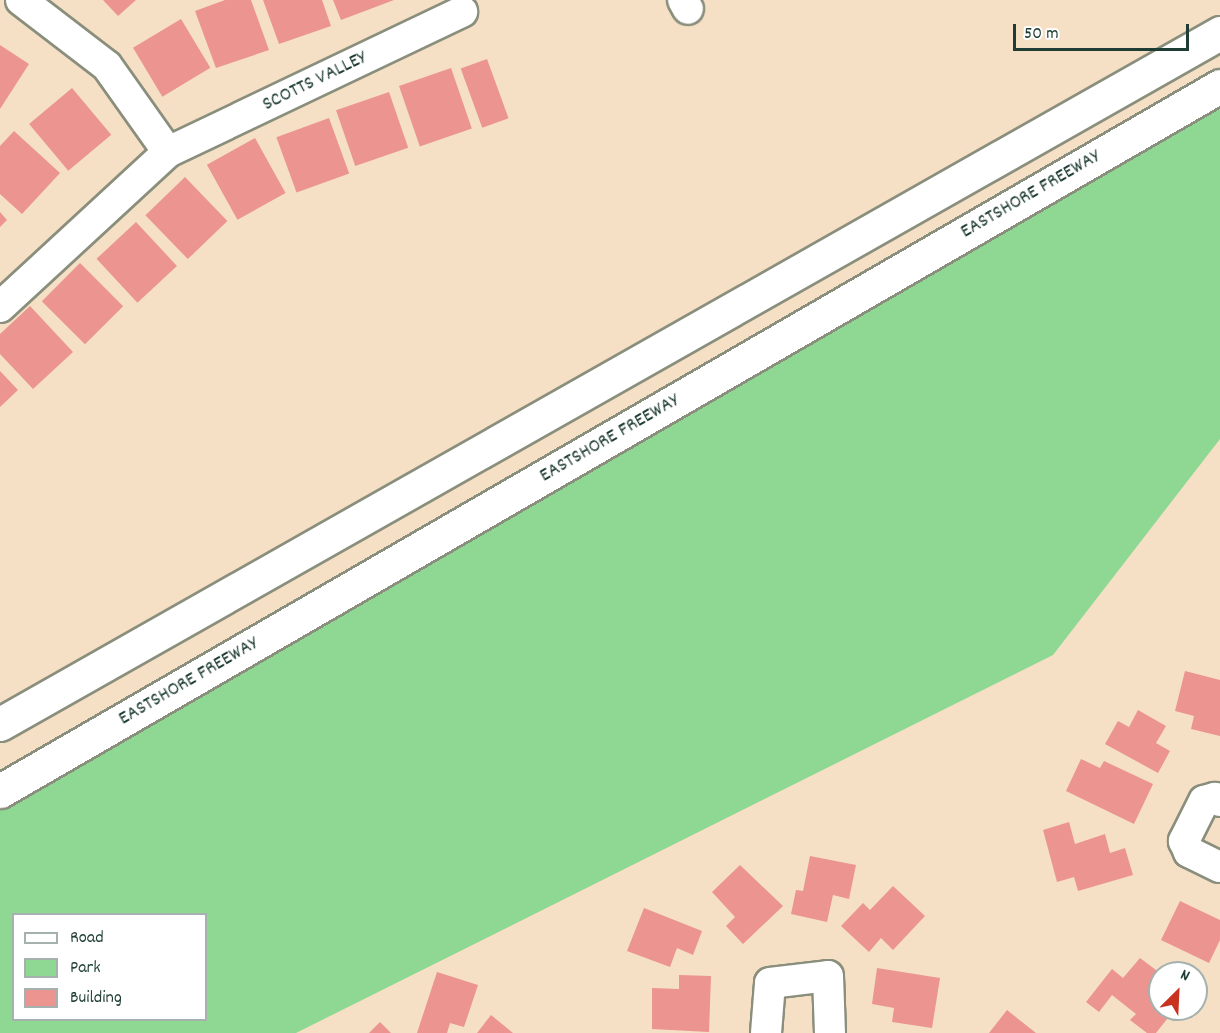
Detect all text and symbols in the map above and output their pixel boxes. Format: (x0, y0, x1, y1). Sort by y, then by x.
scale bar (1016, 12, 1192, 50)
text: 50 m (1024, 22, 1059, 47)
street label: SCOTTS VALLEY (259, 46, 371, 118)
street label: EASTSHORE FREEWAY (957, 145, 1105, 245)
street label: EASTSHORE FREEWAY (536, 389, 684, 489)
street label: EASTSHORE FREEWAY (115, 632, 263, 732)
legend (12, 913, 207, 1021)
text: Road (70, 926, 104, 951)
text: Park (70, 956, 101, 981)
north arrow (1148, 961, 1208, 1021)
text: N (1176, 964, 1193, 988)
text: Building (70, 986, 122, 1011)

